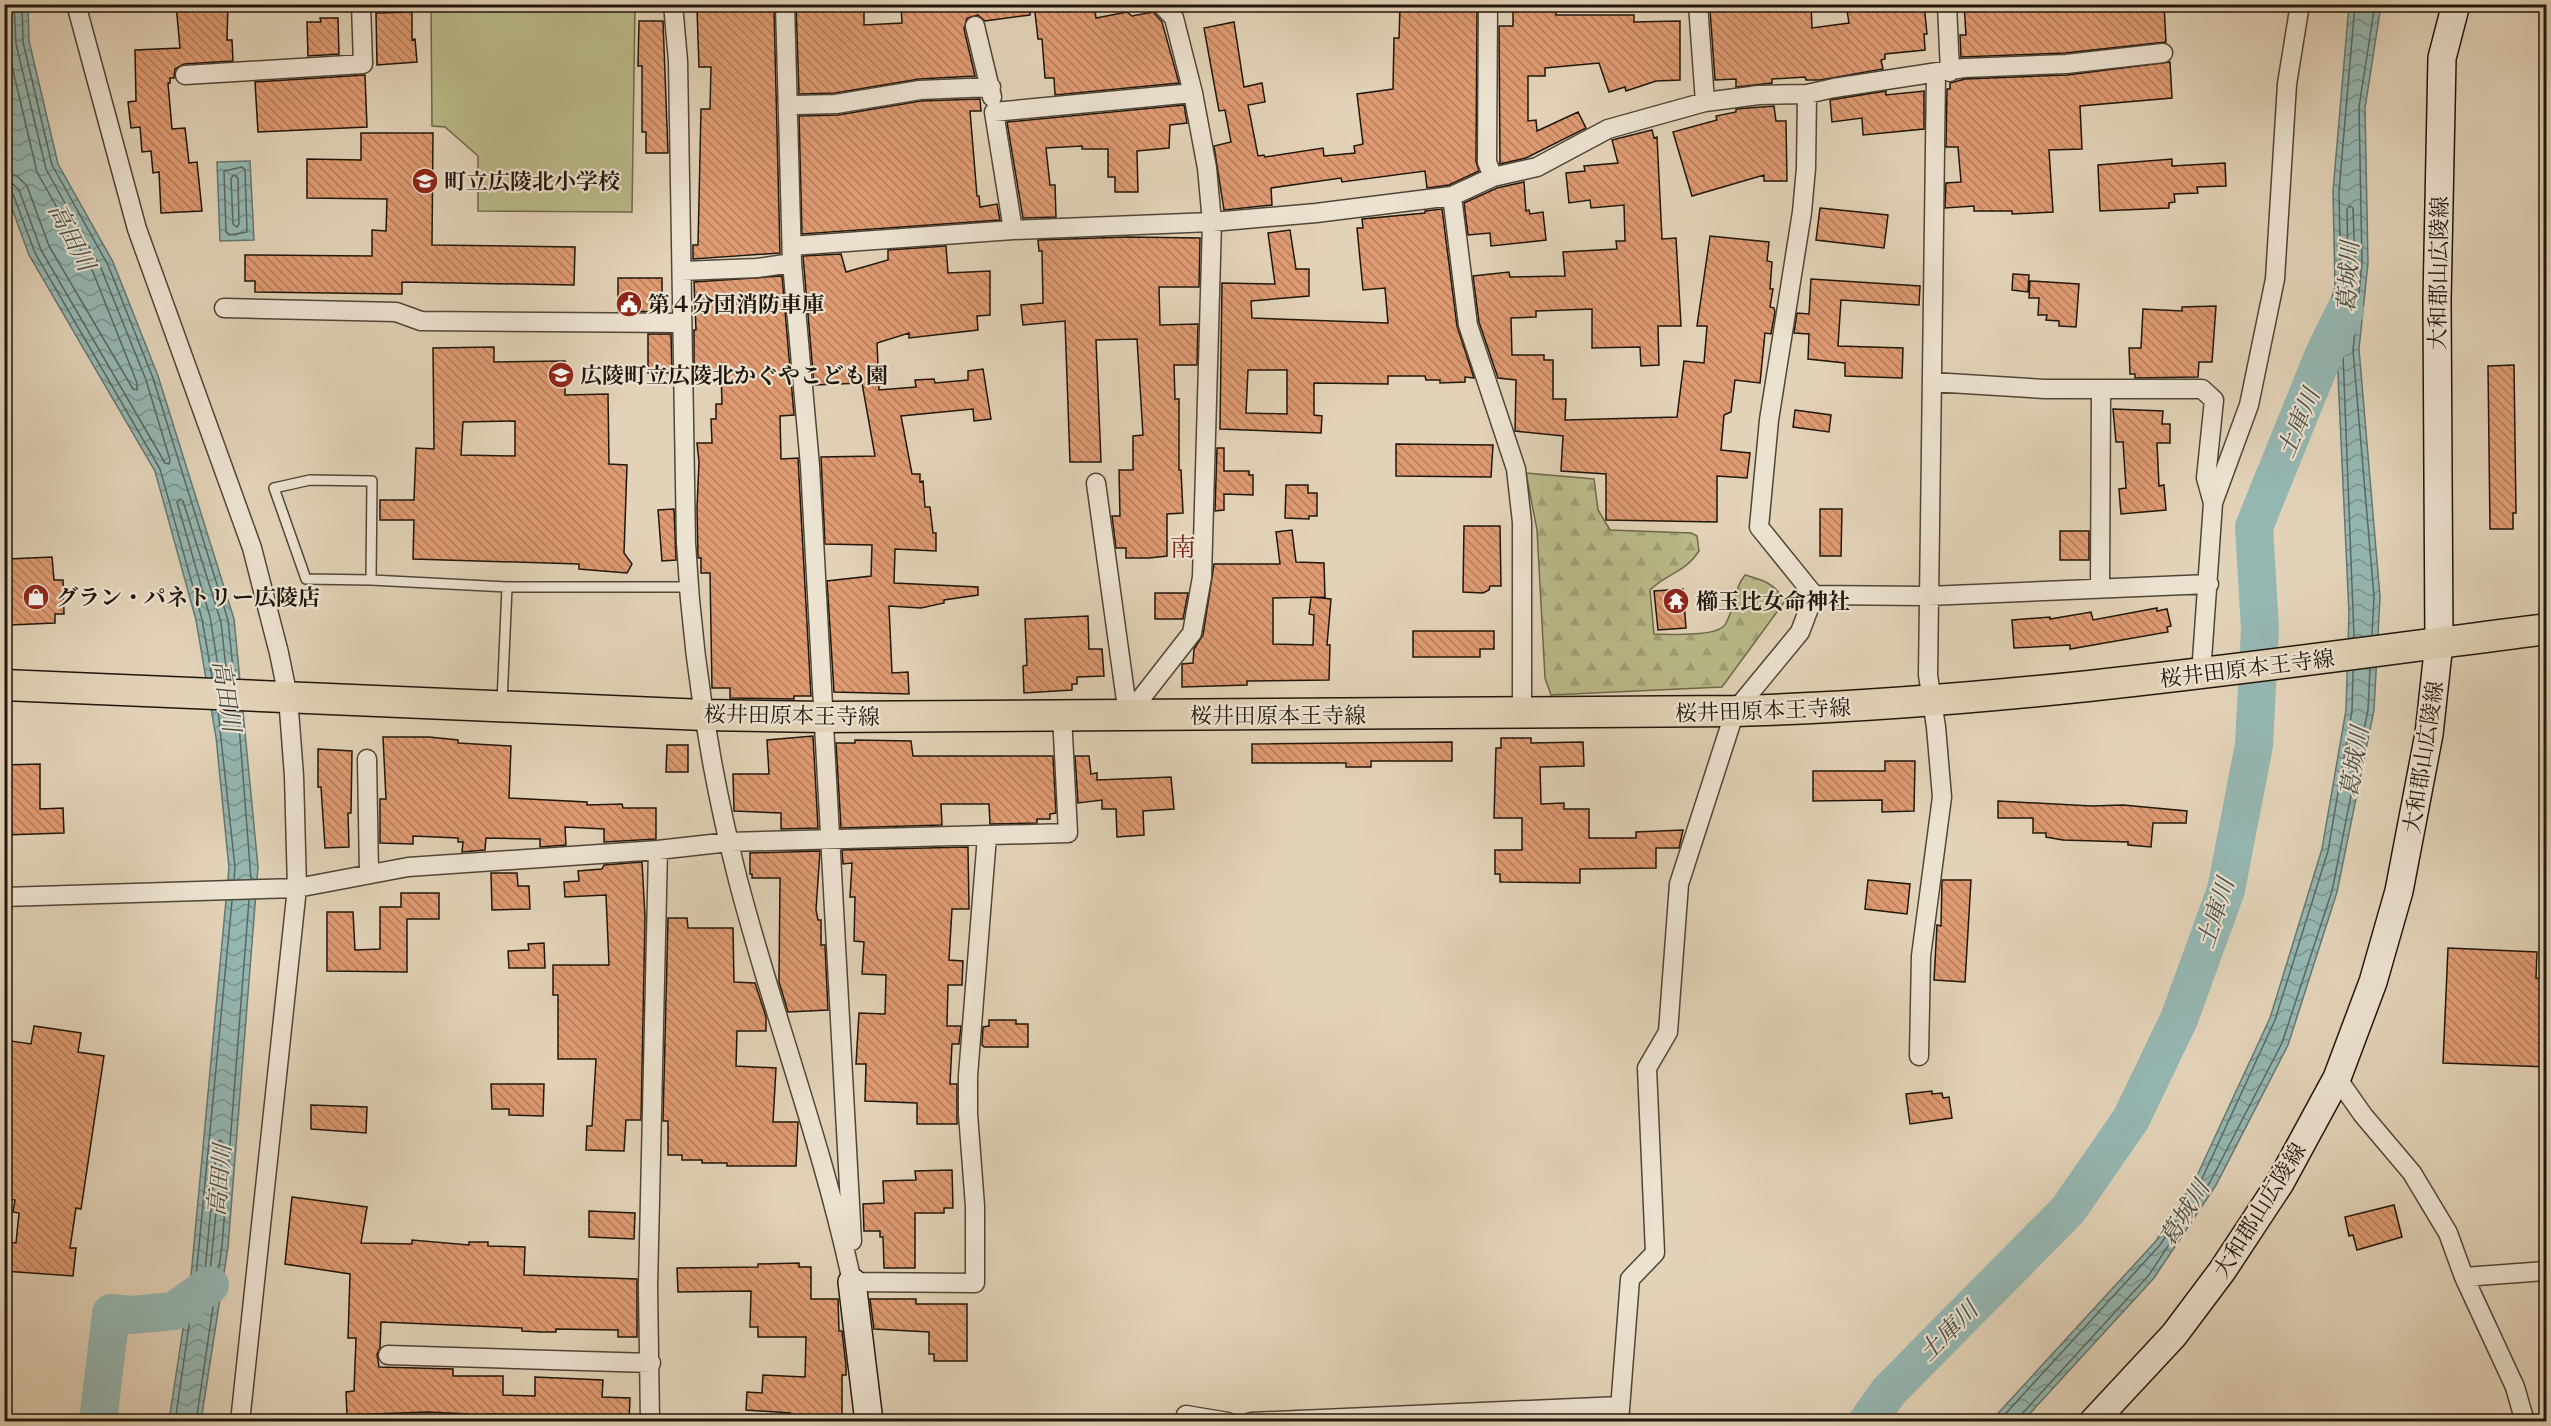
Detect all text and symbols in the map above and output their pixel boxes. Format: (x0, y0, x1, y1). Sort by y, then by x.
place label: 町立広陵北小学校 (444, 165, 620, 197)
school or university icon: 町立広陵北小学校 (410, 166, 440, 196)
street label: 大和郡山広陵線 (2421, 196, 2455, 350)
water label: 高田川 (40, 197, 105, 280)
water label: 葛城川 (2329, 237, 2368, 314)
place label: 第４分団消防車庫 (648, 288, 824, 320)
public building icon: 第４分団消防車庫 (614, 289, 644, 319)
place label: 広陵町立広陵北かぐやこども園 (580, 359, 888, 391)
school or university icon: 広陵町立広陵北かぐやこども園 (546, 360, 576, 390)
water label: 土庫川 (2268, 380, 2329, 463)
district label: 南 (1170, 527, 1196, 566)
place label: グラン・パネトリー広陵店 (56, 581, 320, 613)
shop icon: グラン・パネトリー広陵店 (21, 582, 51, 612)
place label: 櫛玉比女命神社 (1696, 585, 1850, 617)
temple icon: 櫛玉比女命神社 (1661, 586, 1691, 616)
street label: 桜井田原本王寺線 (2158, 641, 2336, 695)
water label: 高田川 (204, 658, 250, 737)
street label: 大和郡山広陵線 (2395, 678, 2451, 836)
street label: 桜井田原本王寺線 (1674, 691, 1852, 729)
street label: 桜井田原本王寺線 (704, 697, 880, 733)
street label: 桜井田原本王寺線 (1190, 699, 1366, 731)
water label: 葛城川 (2331, 721, 2377, 800)
water label: 土庫川 (2187, 871, 2244, 953)
street label: 大和郡山広陵線 (2205, 1136, 2313, 1284)
water label: 高田川 (198, 1140, 240, 1217)
water label: 葛城川 (2150, 1171, 2220, 1253)
water label: 土庫川 (1910, 1291, 1988, 1369)

